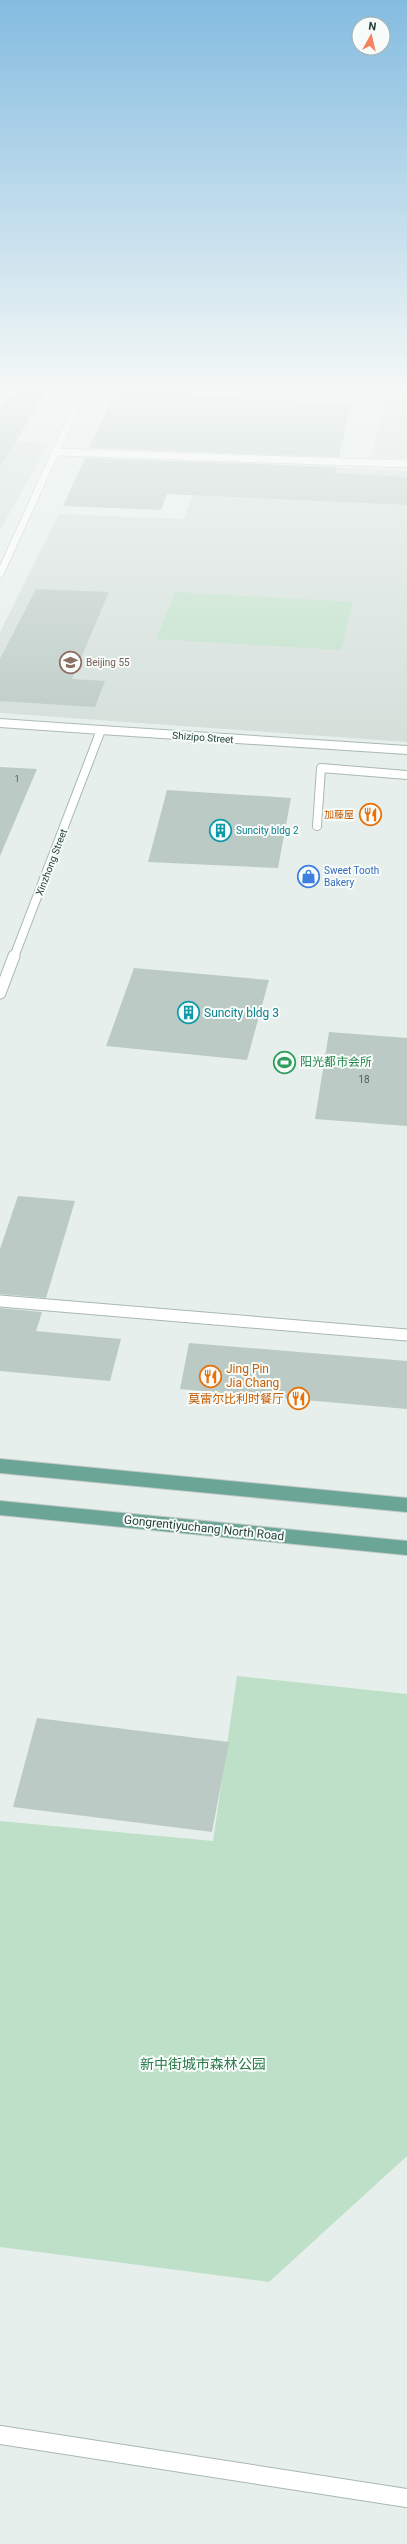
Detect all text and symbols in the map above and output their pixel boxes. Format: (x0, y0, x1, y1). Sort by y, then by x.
north arrow (351, 16, 391, 56)
text: N (368, 20, 377, 34)
school or university icon: Beijing 55 (57, 649, 83, 675)
place label: Beijing 55 (86, 657, 130, 668)
street label: Shizipo Street (172, 730, 234, 745)
house number: 1 (14, 774, 20, 784)
restaurant icon: 加藤屋 (357, 801, 383, 827)
place label: 加藤屋 (324, 809, 354, 820)
building icon: Suncity bldg 2 (208, 817, 234, 843)
place label: Suncity bldg 2 (236, 825, 299, 836)
street label: Xinzhong Street (34, 827, 69, 897)
shop icon: Sweet Tooth Bakery (295, 863, 321, 889)
place label: Sweet Tooth Bakery (324, 865, 379, 888)
building icon: Suncity bldg 3 (176, 1000, 202, 1026)
place label: Suncity bldg 3 (204, 1006, 279, 1020)
sports icon: 阳光都市会所 (272, 1049, 298, 1075)
place label: 阳光都市会所 (300, 1055, 372, 1069)
house number: 18 (358, 1074, 370, 1085)
place label: Jing Pin Jia Chang (226, 1362, 279, 1390)
restaurant icon: Jing Pin Jia Chang (197, 1363, 223, 1389)
restaurant icon: 莫雷尔比利时餐厅 (286, 1386, 312, 1412)
place label: 莫雷尔比利时餐厅 (188, 1392, 284, 1406)
street label: Gongrentiyuchang North Road (123, 1513, 285, 1543)
park label: 新中街城市森林公园 (140, 2056, 266, 2072)

